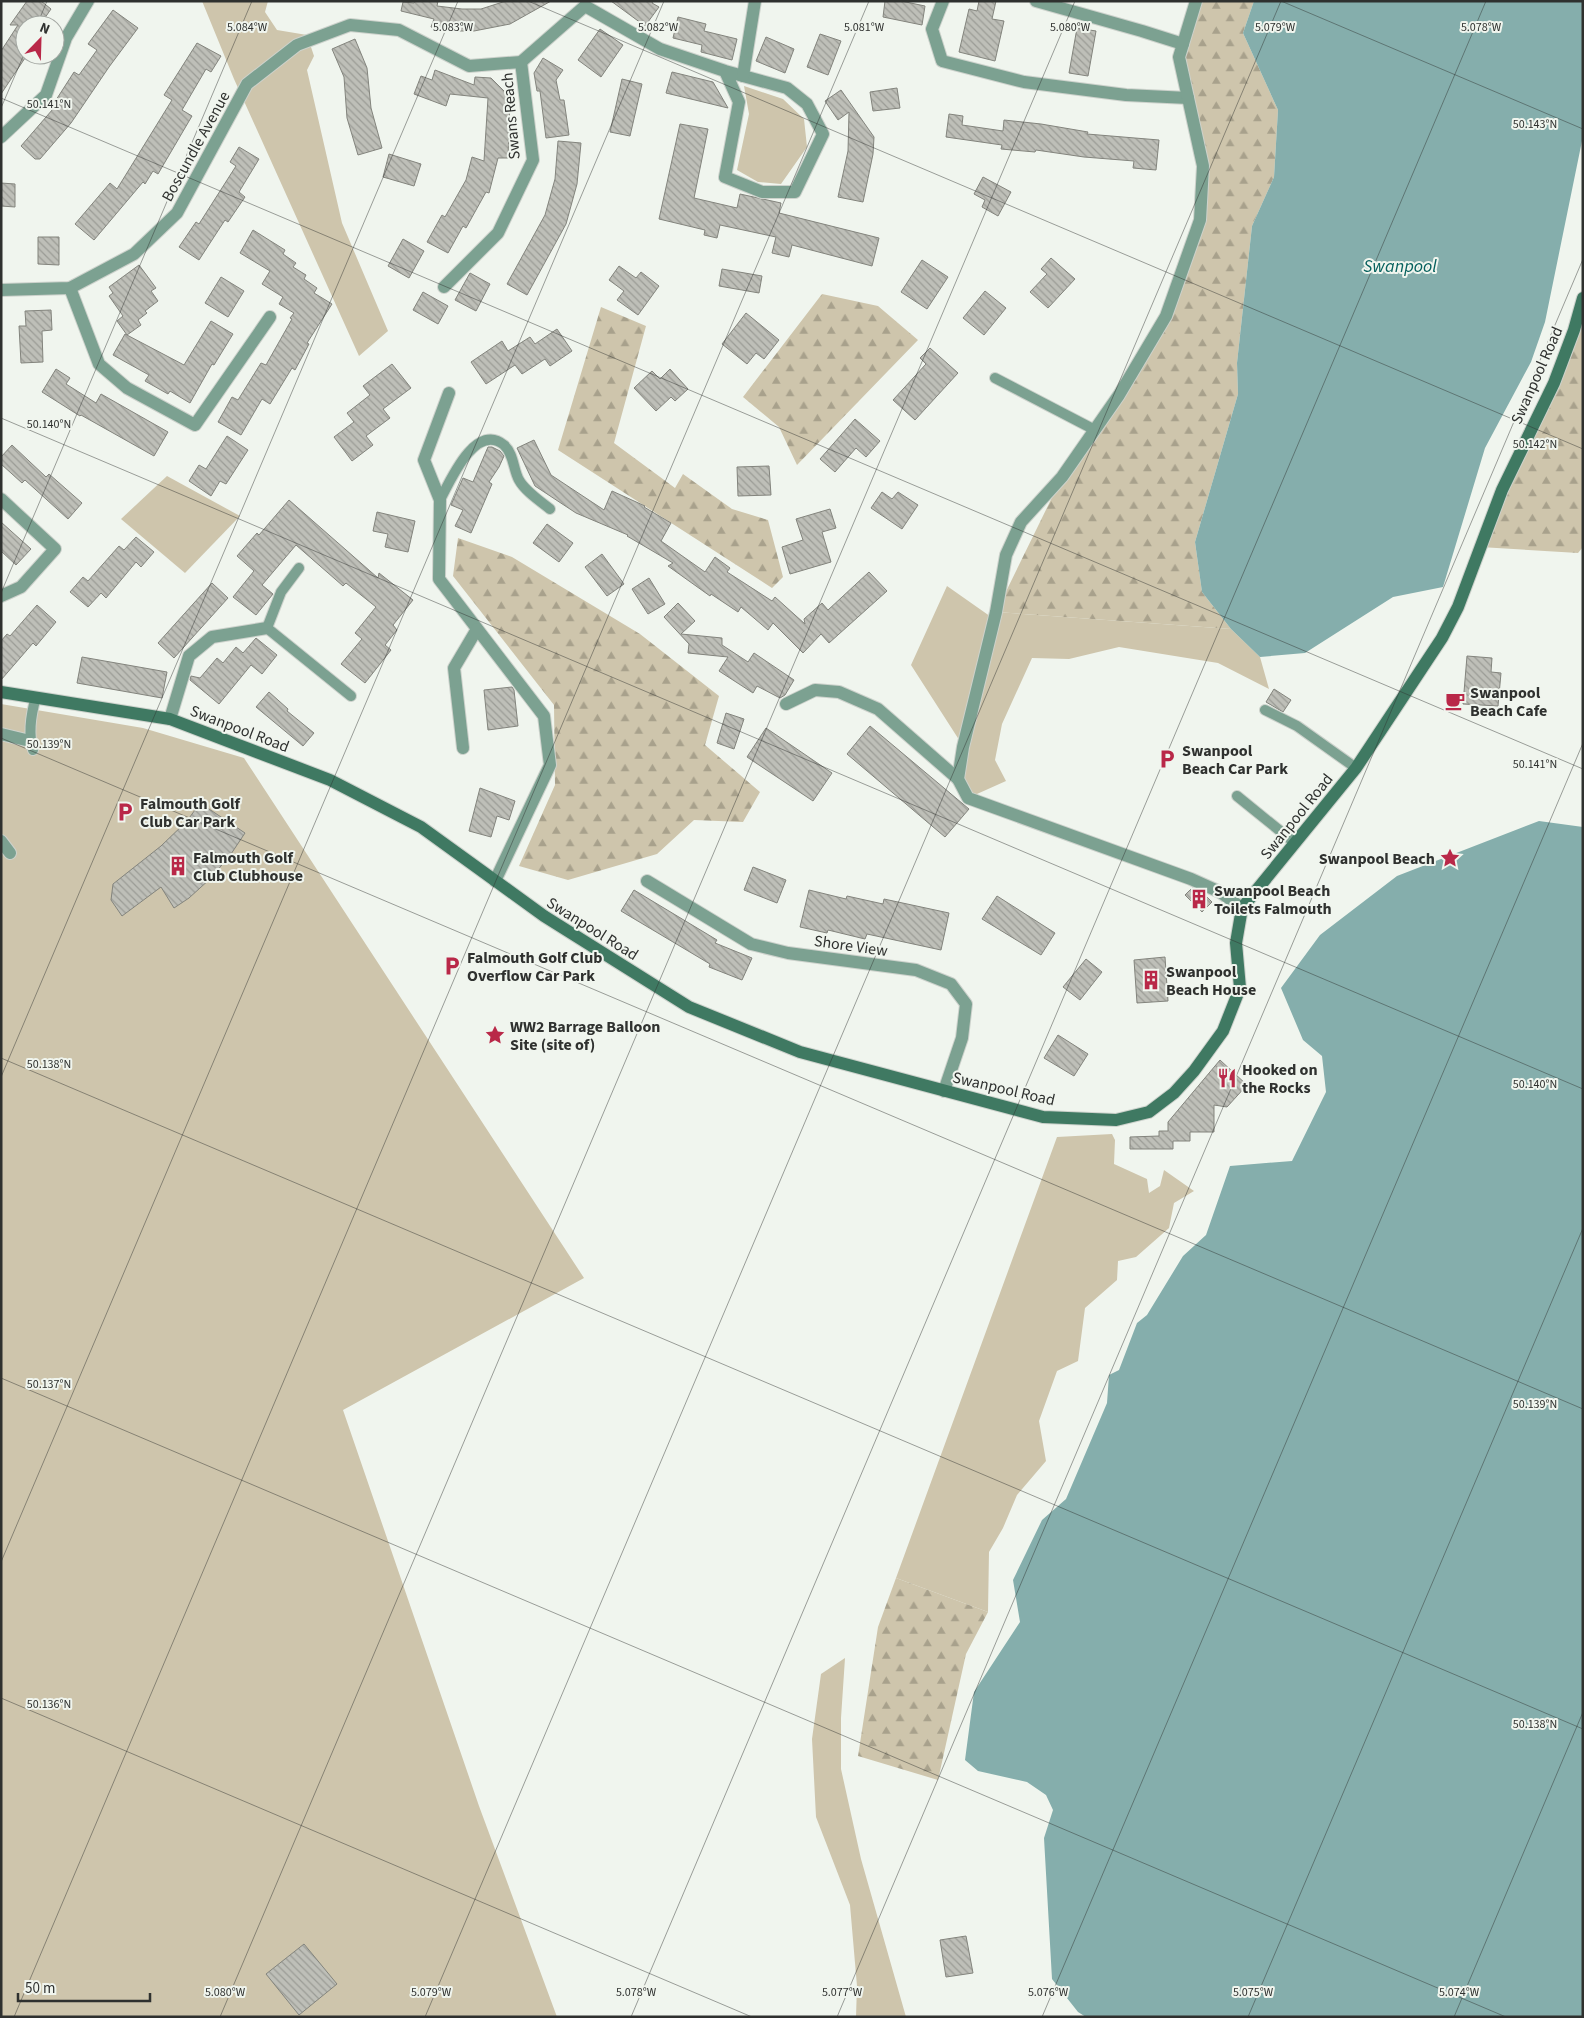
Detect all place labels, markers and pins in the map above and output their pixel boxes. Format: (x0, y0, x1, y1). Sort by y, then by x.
place label: Swanpool Beach Cafe (1470, 682, 1547, 722)
cafe icon: Swanpool Beach Cafe (1444, 690, 1466, 712)
place label: Swanpool Beach Car Park (1182, 740, 1288, 780)
parking icon: Swanpool Beach Car Park (1156, 748, 1178, 770)
place label: Falmouth Golf Club Car Park (140, 793, 241, 833)
parking icon: Falmouth Golf Club Car Park (114, 801, 136, 823)
place label: Falmouth Golf Club Clubhouse (193, 847, 303, 887)
place icon: Swanpool Beach (1439, 847, 1461, 869)
place label: Swanpool Beach (1319, 848, 1435, 870)
building icon: Falmouth Golf Club Clubhouse (167, 855, 189, 877)
place label: Swanpool Beach Toilets Falmouth (1214, 880, 1332, 920)
building icon: Swanpool Beach Toilets Falmouth (1188, 888, 1210, 910)
place label: Falmouth Golf Club Overflow Car Park (467, 947, 602, 987)
parking icon: Falmouth Golf Club Overflow Car Park (441, 955, 463, 977)
place label: Swanpool Beach House (1166, 961, 1256, 1001)
building icon: Swanpool Beach House (1140, 969, 1162, 991)
place label: WW2 Barrage Balloon Site (site of) (510, 1016, 660, 1056)
place icon: WW2 Barrage Balloon Site (site of) (484, 1024, 506, 1046)
place label: Hooked on the Rocks (1242, 1059, 1318, 1099)
restaurant icon: Hooked on the Rocks (1216, 1067, 1238, 1089)

